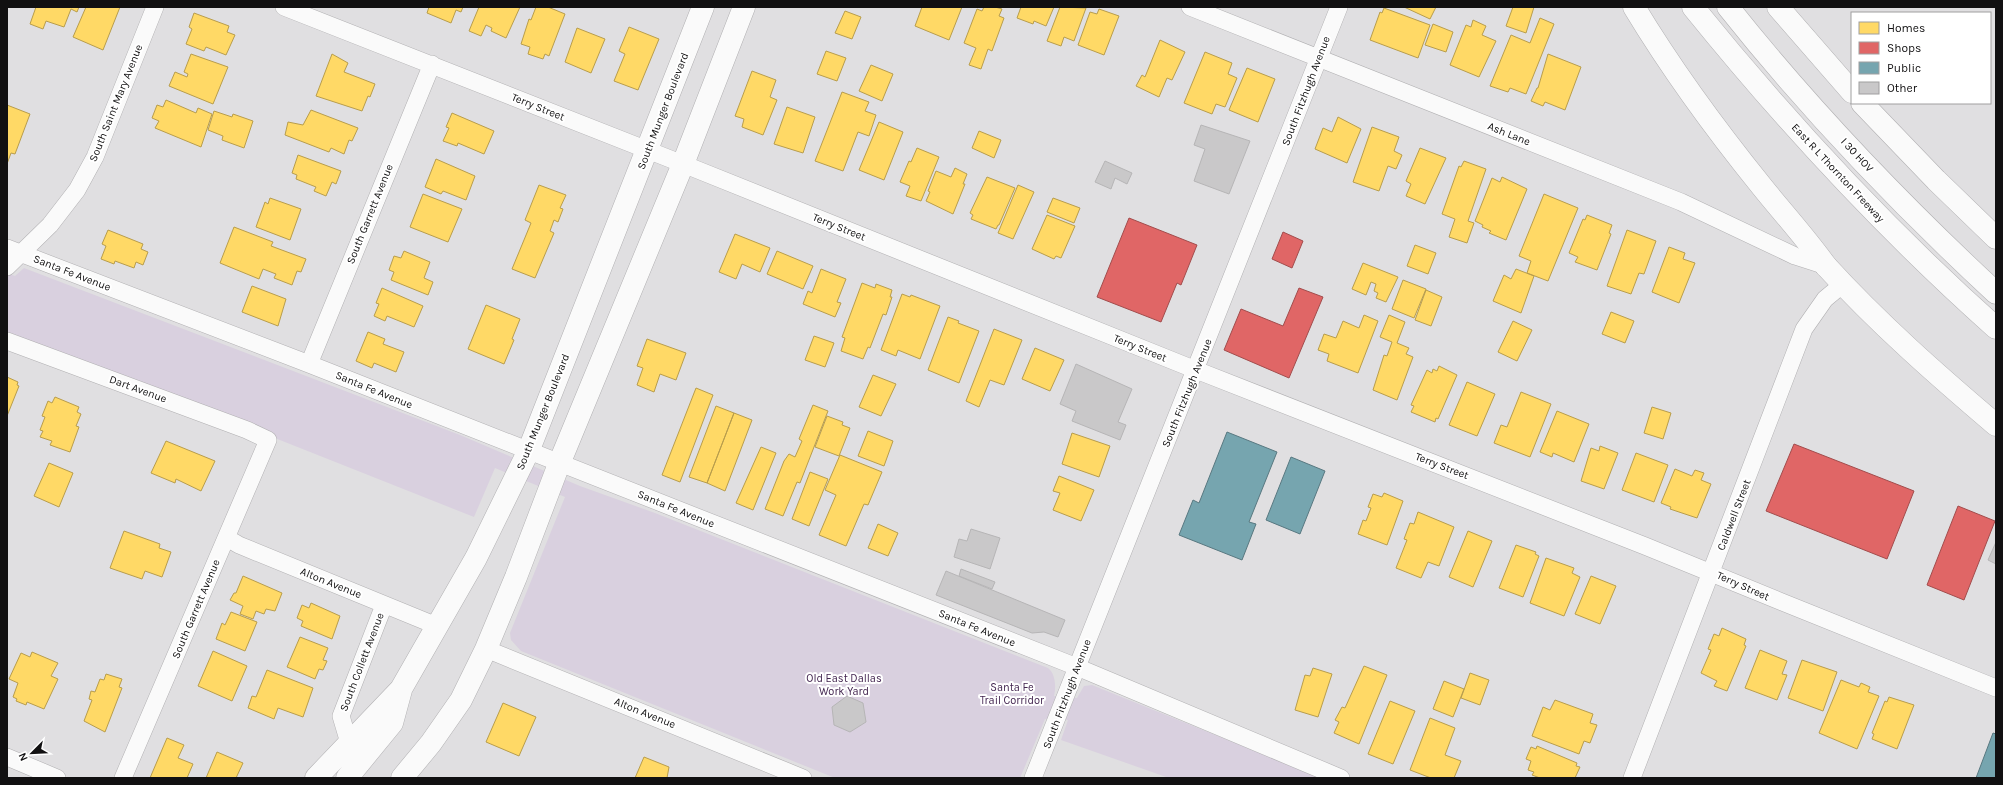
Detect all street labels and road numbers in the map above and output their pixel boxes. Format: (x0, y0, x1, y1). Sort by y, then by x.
street label: South Fitzhugh Avenue (1279, 34, 1333, 148)
street label: South Saint Mary Avenue (86, 42, 146, 164)
street label: South Munger Boulevard (635, 51, 691, 171)
street label: Terry Street (510, 90, 566, 124)
street label: Ash Lane (1486, 120, 1533, 149)
street label: East R L Thornton Freeway (1789, 121, 1887, 225)
street label: I 30 HOV (1838, 135, 1876, 175)
street label: South Garrett Avenue (344, 162, 396, 266)
street label: Terry Street (811, 210, 867, 244)
street label: Santa Fe Avenue (31, 252, 113, 294)
street label: Terry Street (1112, 331, 1168, 365)
street label: South Fitzhugh Avenue (1159, 336, 1215, 449)
street label: South Munger Boulevard (514, 352, 572, 472)
street label: Santa Fe Avenue (334, 369, 415, 412)
street label: Dart Avenue (107, 373, 169, 406)
street label: Terry Street (1413, 450, 1471, 482)
street label: Caldwell Street (1714, 478, 1754, 552)
street label: Santa Fe Avenue (636, 488, 717, 531)
street label: South Garrett Avenue (169, 557, 223, 661)
street label: Alton Avenue (298, 565, 364, 601)
street label: Terry Street (1715, 569, 1771, 603)
street label: Santa Fe Avenue (937, 607, 1018, 650)
street label: South Collett Avenue (337, 611, 387, 713)
street label: South Fitzhugh Avenue (1040, 637, 1094, 751)
street label: Alton Avenue (612, 695, 678, 731)

